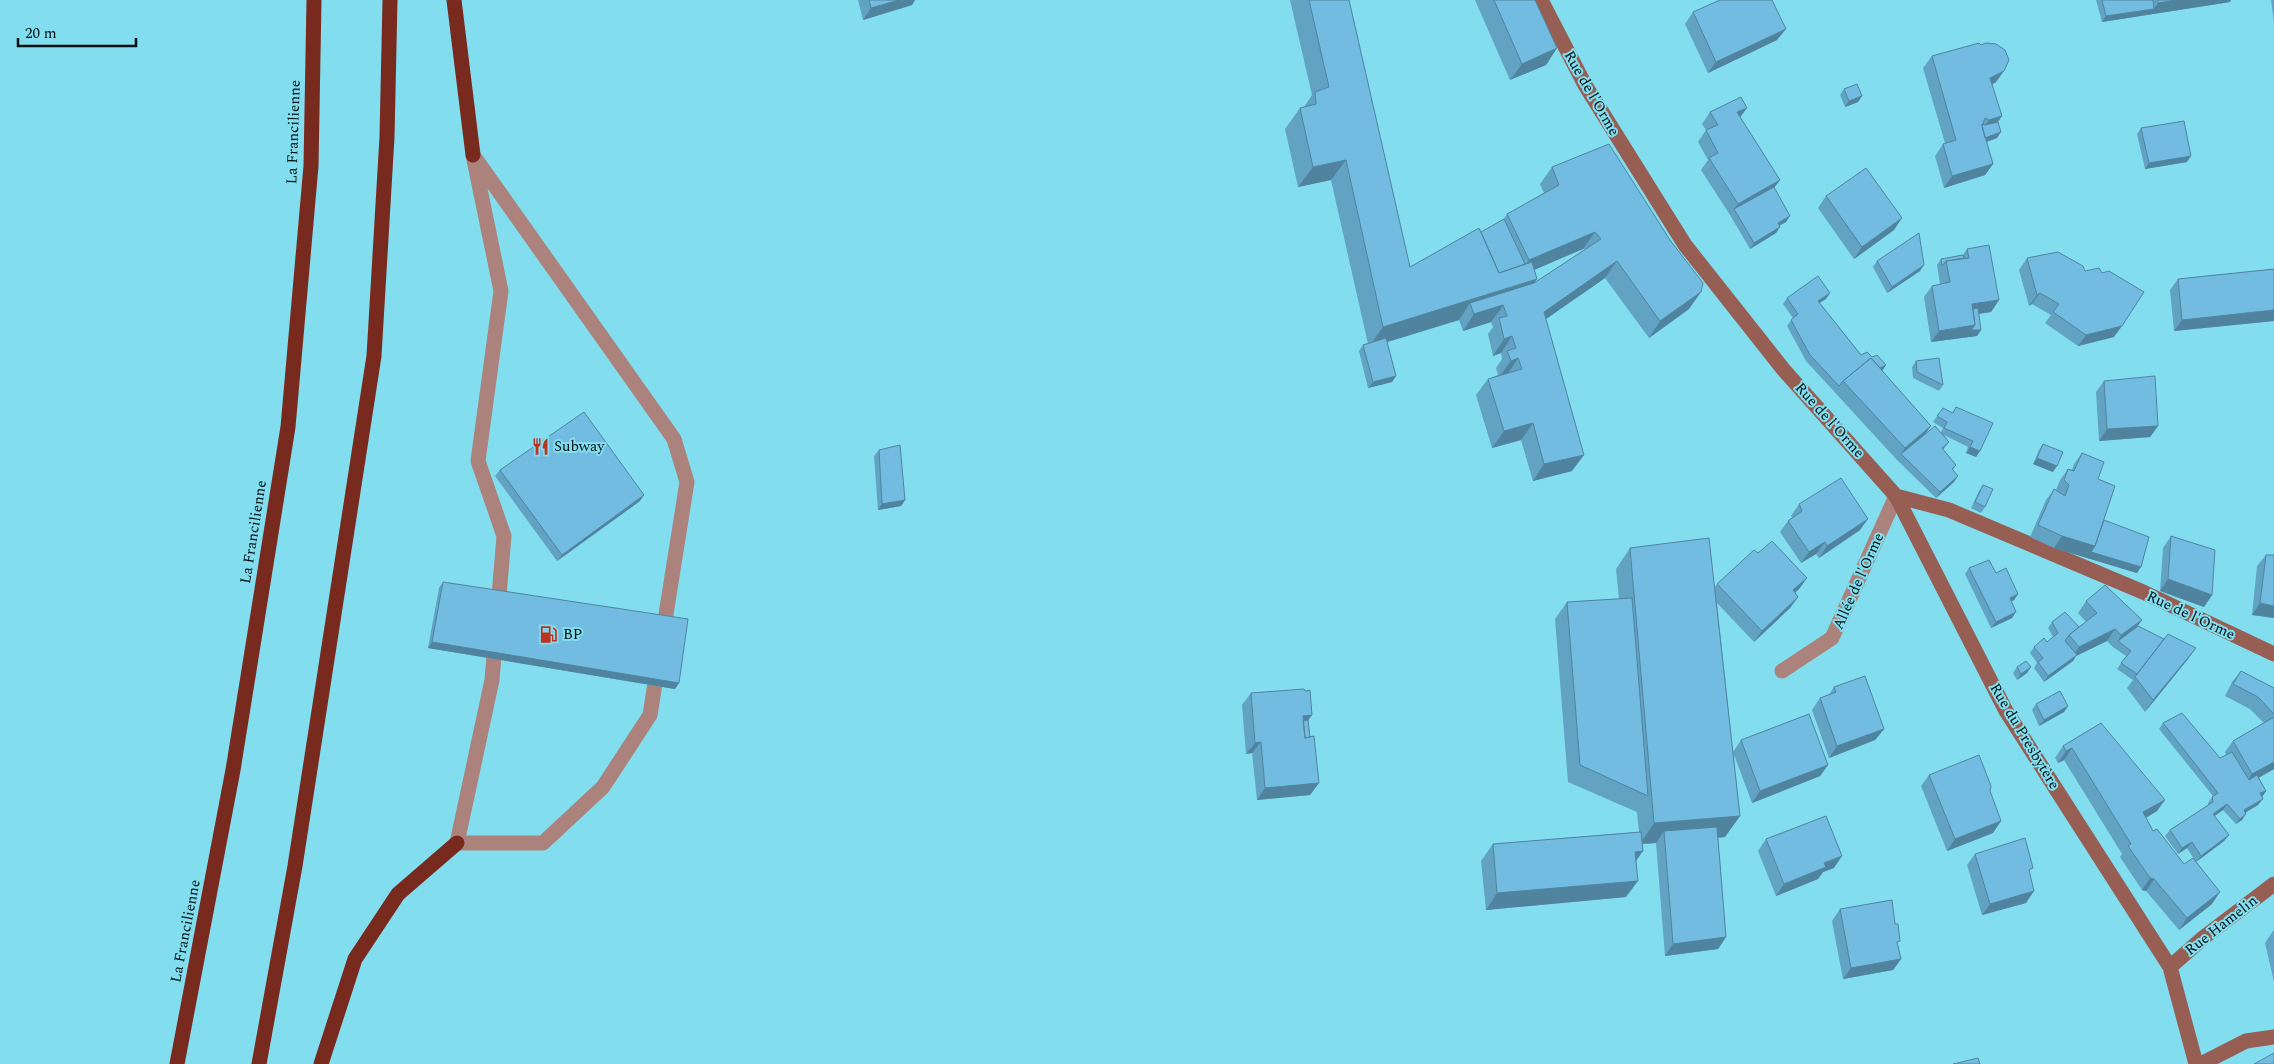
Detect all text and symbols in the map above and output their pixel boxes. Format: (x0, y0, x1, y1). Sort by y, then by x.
scale bar (18, 15, 135, 47)
text: 20 m (25, 22, 57, 45)
street label: Rue de l'Orme (1558, 46, 1625, 140)
street label: La Francilienne (280, 79, 307, 185)
street label: Rue de l'Orme (1789, 377, 1870, 463)
place label: Subway (554, 435, 605, 458)
restaurant icon: Subway (530, 436, 550, 456)
street label: La Francilienne (234, 479, 273, 585)
street label: Allée de l'Orme (1827, 529, 1890, 633)
street label: Rue de l'Orme (2143, 585, 2239, 646)
place label: BP (563, 623, 582, 646)
fuel station icon: BP (539, 624, 559, 644)
street label: Rue du Presbytère (1984, 679, 2065, 794)
street label: La Francilienne (164, 878, 207, 985)
street label: Rue Hamelin (2180, 889, 2263, 961)

